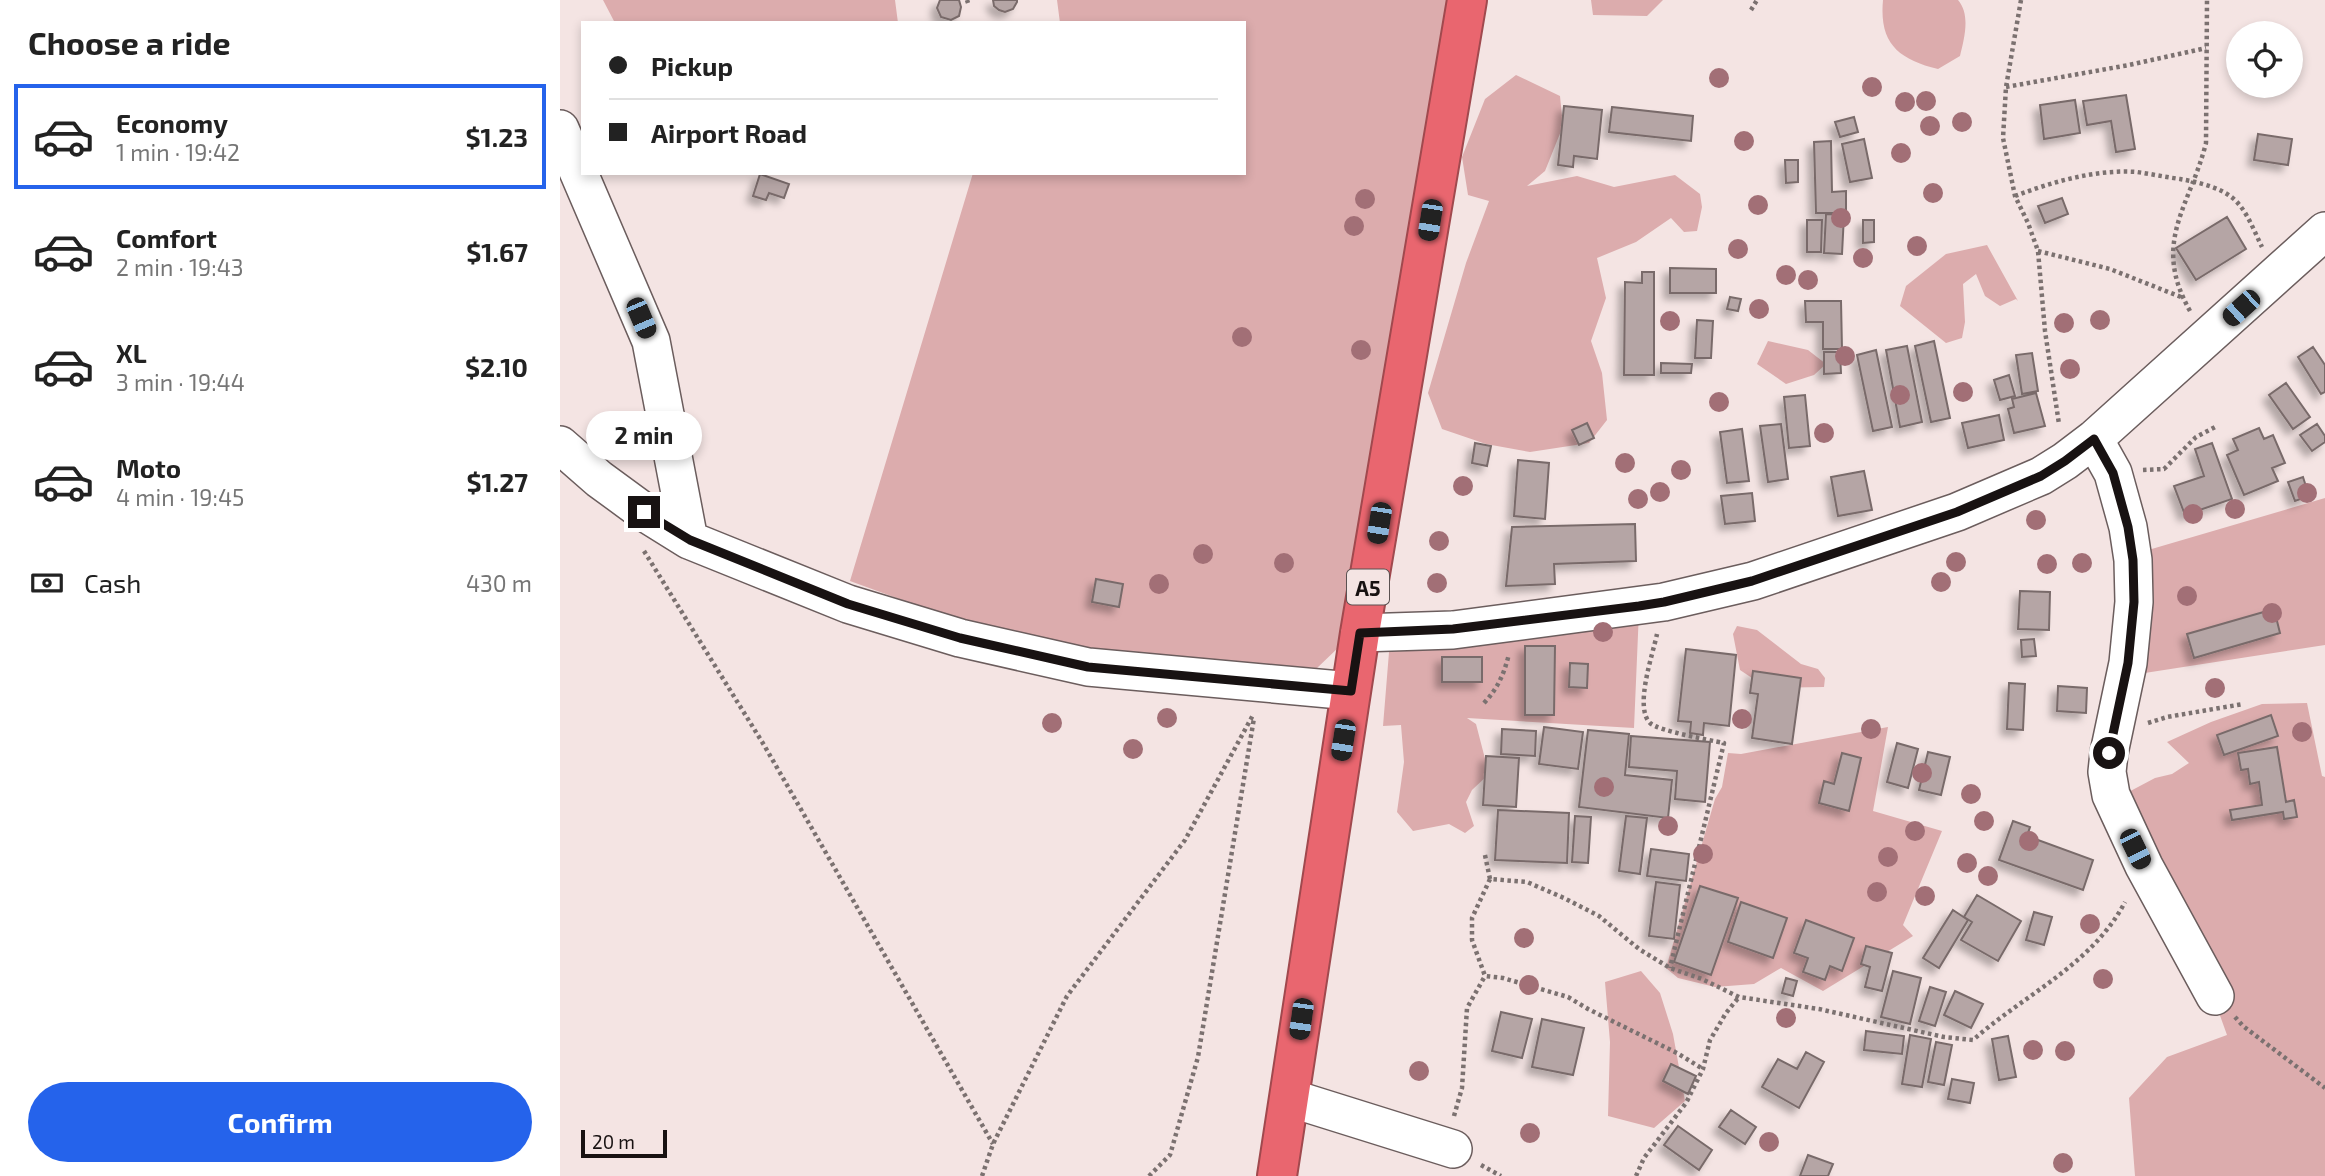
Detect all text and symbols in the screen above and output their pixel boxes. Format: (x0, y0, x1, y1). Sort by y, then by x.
map controls (2226, 21, 2303, 98)
button: locate (2226, 21, 2303, 98)
text: Choose a ride (28, 23, 231, 61)
text: Pickup (651, 50, 733, 81)
icon: car (32, 105, 95, 168)
text: Economy (116, 107, 228, 138)
text: Airport Road (651, 117, 807, 148)
text: $1.23 (465, 121, 528, 152)
text: 1 min · 19:42 (116, 138, 240, 166)
car (1417, 198, 1444, 242)
icon: car (32, 220, 95, 283)
text: Comfort (116, 222, 217, 253)
text: $1.67 (466, 236, 528, 267)
text: 2 min · 19:43 (116, 253, 244, 281)
car (2219, 286, 2264, 330)
car (624, 295, 659, 341)
icon: car (32, 335, 95, 398)
text: XL (116, 337, 147, 368)
text: $2.10 (465, 351, 528, 382)
text: 3 min · 19:44 (116, 368, 245, 396)
callout: 2 min (586, 410, 702, 460)
text: 2 min (615, 421, 673, 449)
icon: car (32, 450, 95, 513)
text: Moto (116, 452, 181, 483)
text: $1.27 (467, 466, 528, 497)
text: 4 min · 19:45 (116, 483, 244, 511)
route end (628, 496, 660, 528)
car (1366, 501, 1393, 545)
icon: cash (28, 564, 66, 602)
text: Cash (84, 567, 141, 598)
text: 430 m (466, 569, 532, 597)
road number: A5 (1347, 570, 1389, 604)
car (1330, 718, 1357, 762)
route start (2093, 737, 2125, 769)
car (2117, 826, 2154, 872)
car (1288, 997, 1315, 1041)
button: Confirm (28, 1082, 532, 1162)
scale bar (581, 1127, 667, 1159)
text: 20 m (592, 1130, 635, 1153)

